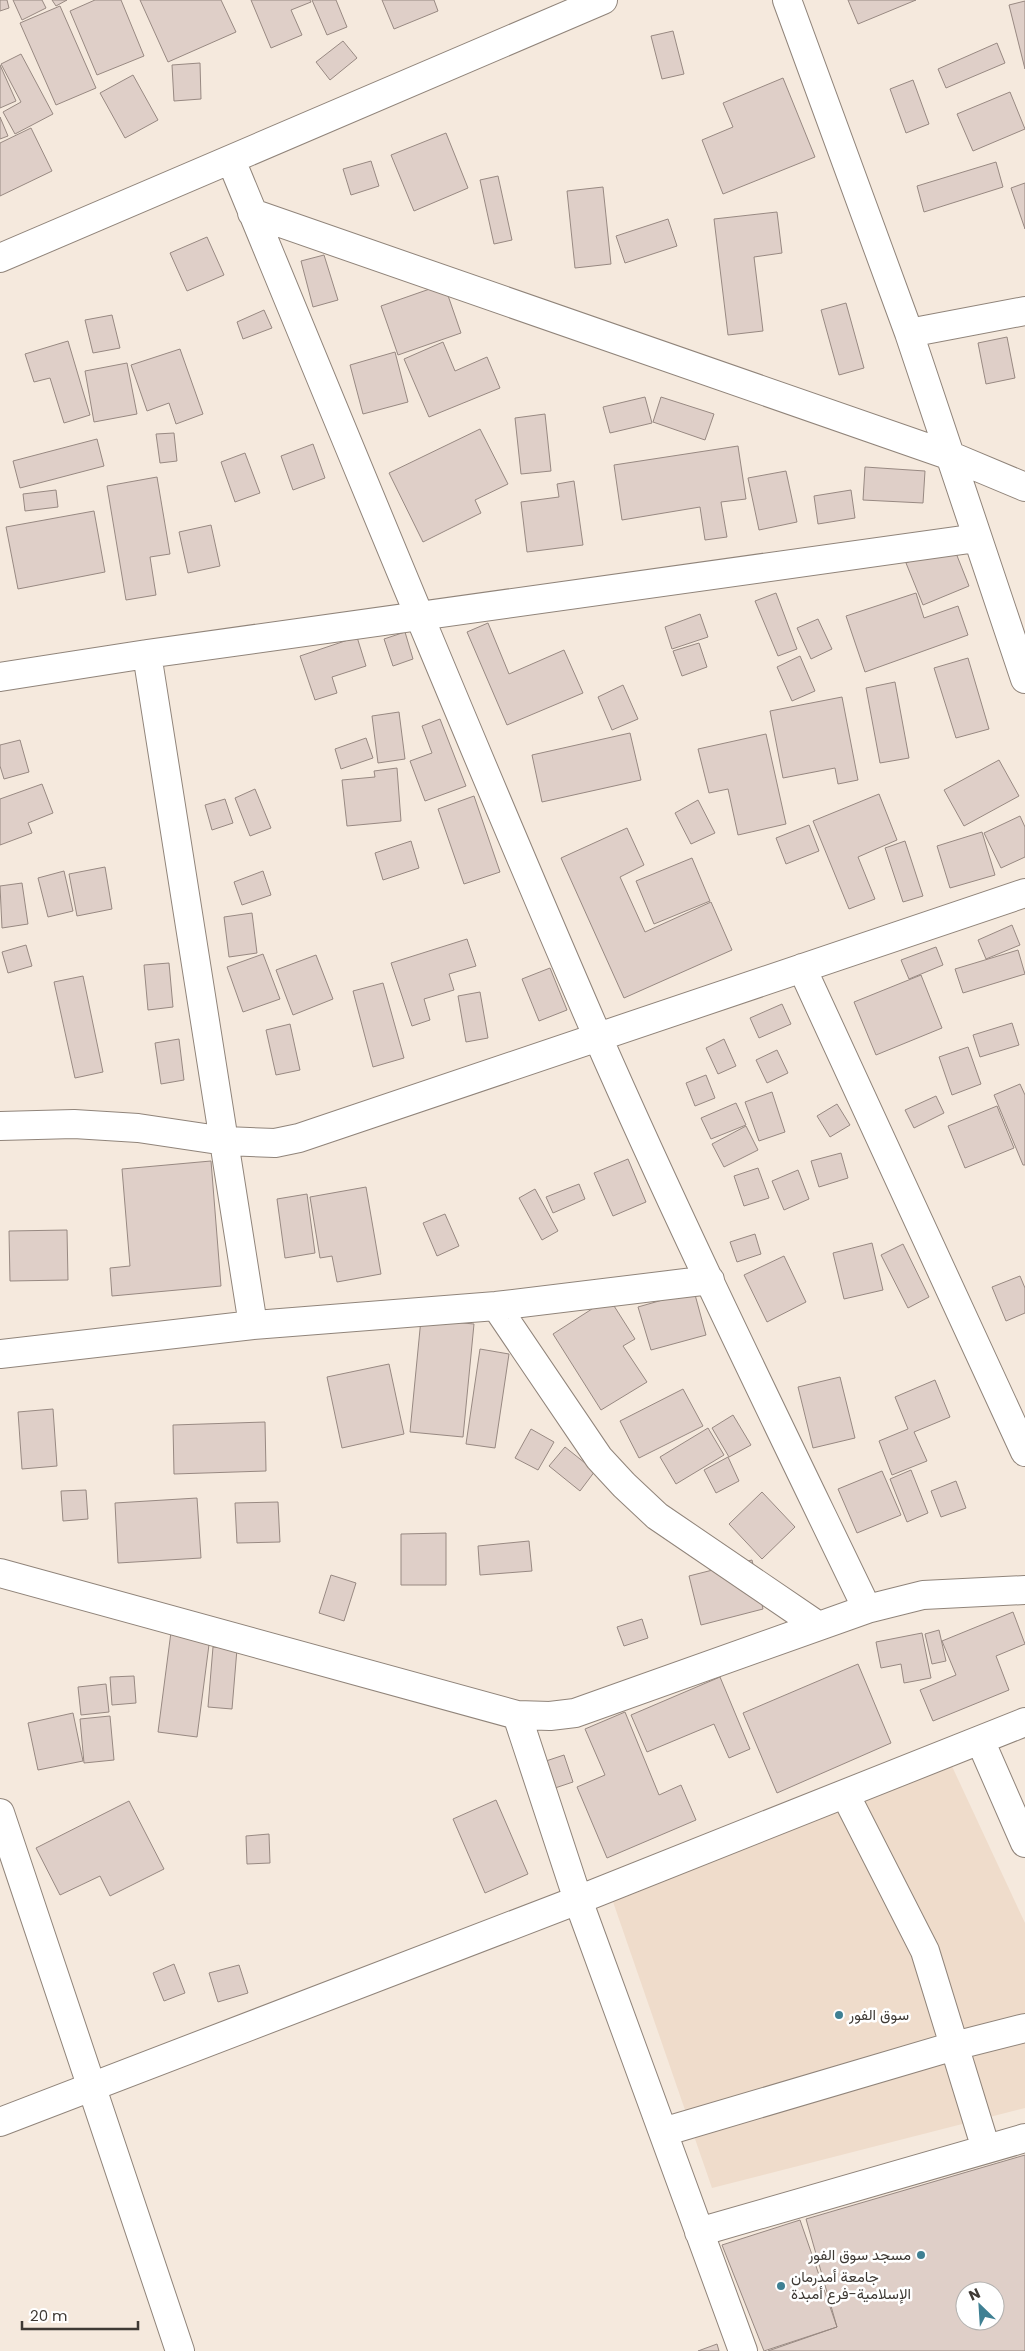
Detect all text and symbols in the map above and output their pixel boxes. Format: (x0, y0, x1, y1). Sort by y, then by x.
place label: سوق الفور (848, 2004, 909, 2025)
marker: سوق الفور (833, 2009, 845, 2021)
place label: مسجد سوق الفور (807, 2244, 911, 2265)
marker: مسجد سوق الفور (915, 2249, 927, 2261)
place label: جامعة أمدرمان الإسلامية-فرع أمبدة (791, 2266, 911, 2305)
marker: جامعة أمدرمان الإسلامية-فرع أمبدة (775, 2280, 787, 2292)
north arrow (955, 2281, 1005, 2331)
text: N (966, 2283, 984, 2306)
scale bar (22, 2298, 139, 2330)
text: 20 m (30, 2305, 68, 2326)

